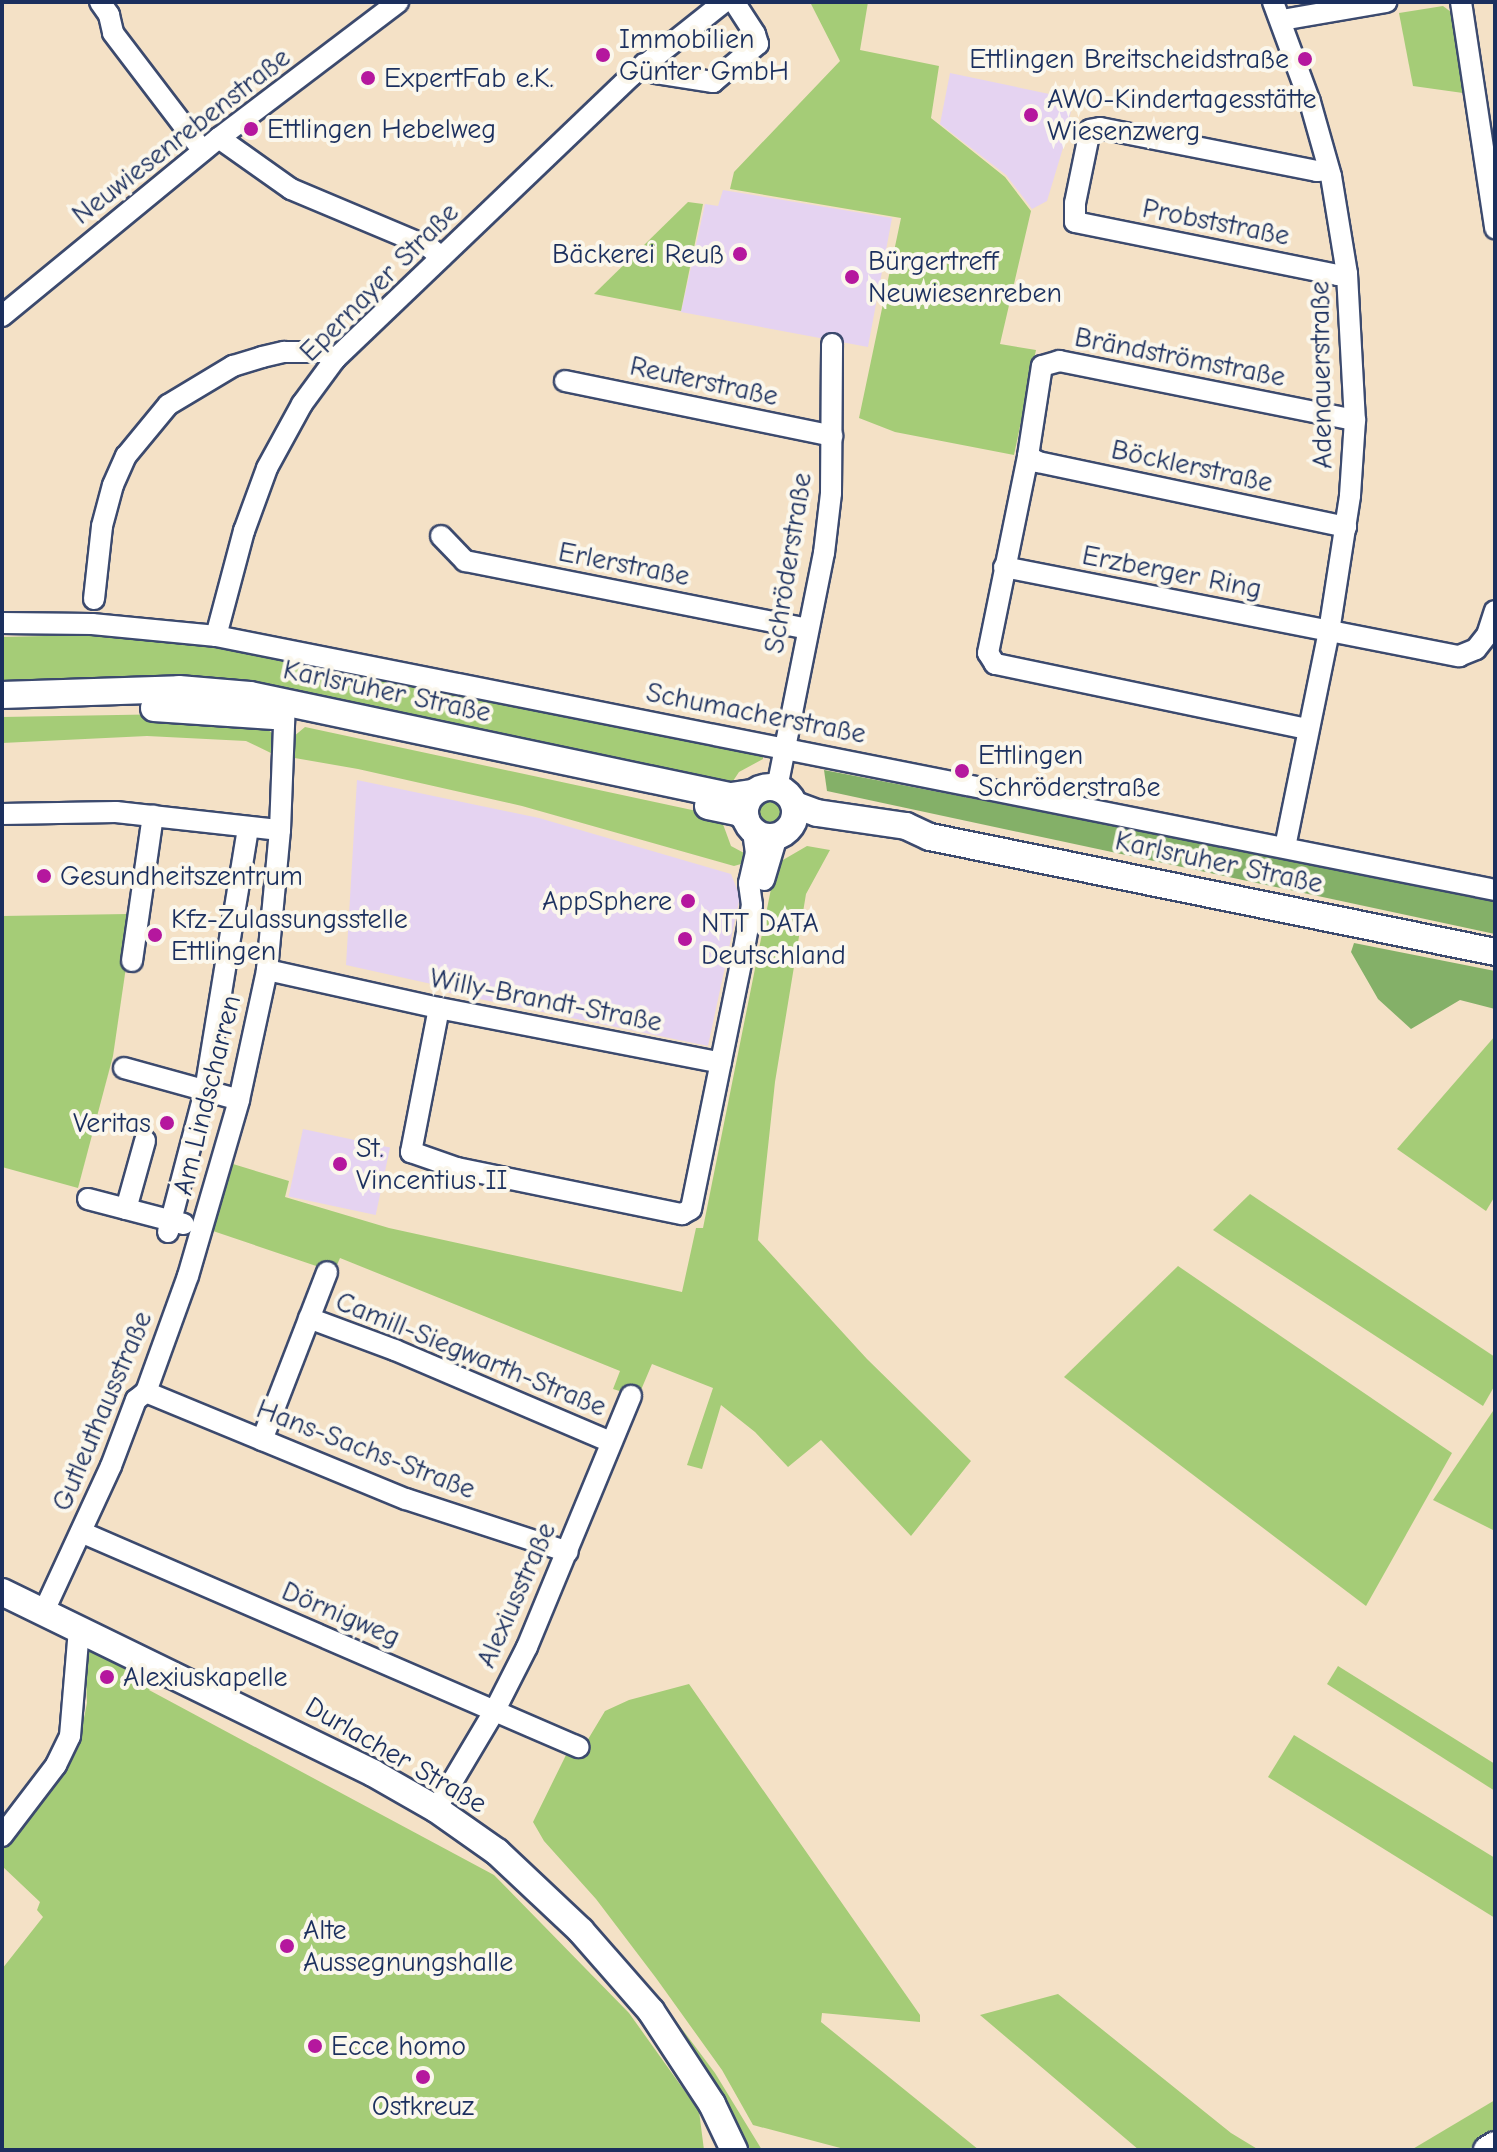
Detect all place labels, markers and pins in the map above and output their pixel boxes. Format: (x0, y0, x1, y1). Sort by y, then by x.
place label: Immobilien Günter GmbH (619, 22, 789, 88)
place label: Ettlingen Breitscheidstraße (969, 42, 1289, 76)
marker: Immobilien Günter GmbH (594, 46, 612, 64)
marker: Ettlingen Breitscheidstraße (1296, 50, 1314, 68)
place label: ExpertFab e.K. (384, 61, 554, 95)
marker: ExpertFab e.K. (359, 69, 377, 87)
place label: AWO-Kindertagesstätte Wiesenzwerg (1047, 82, 1317, 148)
marker: AWO-Kindertagesstätte Wiesenzwerg (1022, 106, 1040, 124)
place label: Ettlingen Hebelweg (267, 112, 496, 146)
marker: Ettlingen Hebelweg (242, 120, 260, 138)
place label: Bäckerei Reuß (552, 237, 724, 271)
place label: Bürgertreff Neuwiesenreben (868, 244, 1062, 310)
marker: Bäckerei Reuß (731, 245, 749, 263)
marker: Bürgertreff Neuwiesenreben (843, 268, 861, 286)
place label: Ettlingen Schröderstraße (978, 738, 1160, 804)
marker: Ettlingen Schröderstraße (953, 762, 971, 780)
place label: Gesundheitszentrum (60, 859, 303, 893)
marker: Gesundheitszentrum (35, 867, 53, 885)
place label: AppSphere (542, 884, 672, 918)
marker: AppSphere (679, 892, 697, 910)
place label: Kfz-Zulassungsstelle Ettlingen (171, 902, 408, 968)
place label: NTT DATA Deutschland (701, 906, 846, 972)
marker: Kfz-Zulassungsstelle Ettlingen (146, 926, 164, 944)
marker: NTT DATA Deutschland (676, 930, 694, 948)
place label: Veritas (73, 1106, 151, 1140)
marker: Veritas (158, 1114, 176, 1132)
place label: St. Vincentius II (356, 1131, 507, 1197)
marker: St. Vincentius II (331, 1155, 349, 1173)
place label: Alexiuskapelle (123, 1660, 288, 1694)
marker: Alexiuskapelle (98, 1668, 116, 1686)
place label: Alte Aussegnungshalle (303, 1913, 513, 1979)
marker: Alte Aussegnungshalle (278, 1937, 296, 1955)
place label: Ecce homo (331, 2029, 466, 2063)
marker: Ecce homo (306, 2037, 324, 2055)
marker: Ostkreuz (414, 2068, 432, 2086)
place label: Ostkreuz (372, 2089, 474, 2123)

